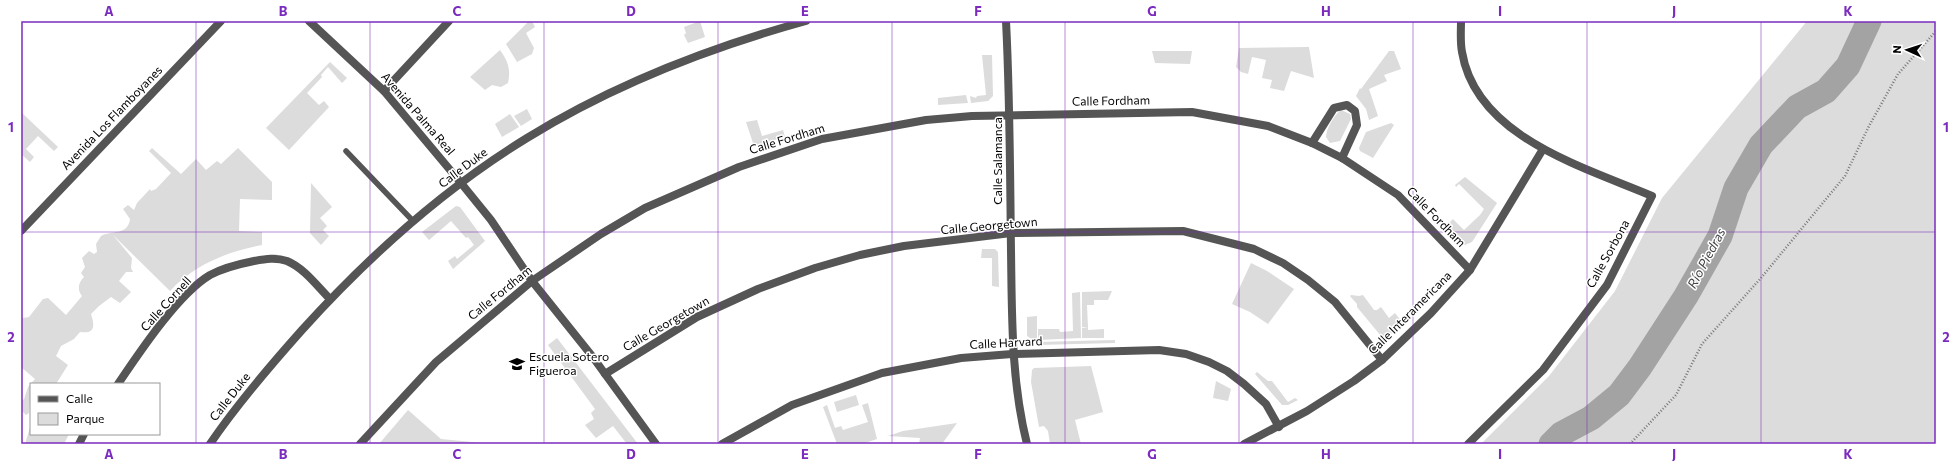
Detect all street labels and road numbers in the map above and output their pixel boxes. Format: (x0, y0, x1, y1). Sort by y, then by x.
street label: Avenida Los Flamboyanes (58, 62, 165, 172)
street label: Avenida Palma Real (379, 69, 458, 157)
street label: Calle Fordham (1072, 92, 1150, 108)
street label: Calle Salamanca (990, 117, 1004, 205)
street label: Calle Fordham (747, 120, 826, 156)
street label: Calle Duke (435, 144, 490, 190)
street label: Calle Fordham (1405, 183, 1469, 249)
street label: Calle Georgetown (940, 214, 1038, 236)
street label: Calle Sorbona (1583, 217, 1632, 290)
street label: Calle Fordham (465, 262, 534, 322)
street label: Calle Interamericana (1365, 268, 1454, 357)
street label: Calle Cornell (137, 273, 193, 334)
street label: Calle Georgetown (620, 293, 711, 354)
street label: Calle Harvard (969, 333, 1043, 351)
street label: Calle Duke (206, 369, 252, 423)

